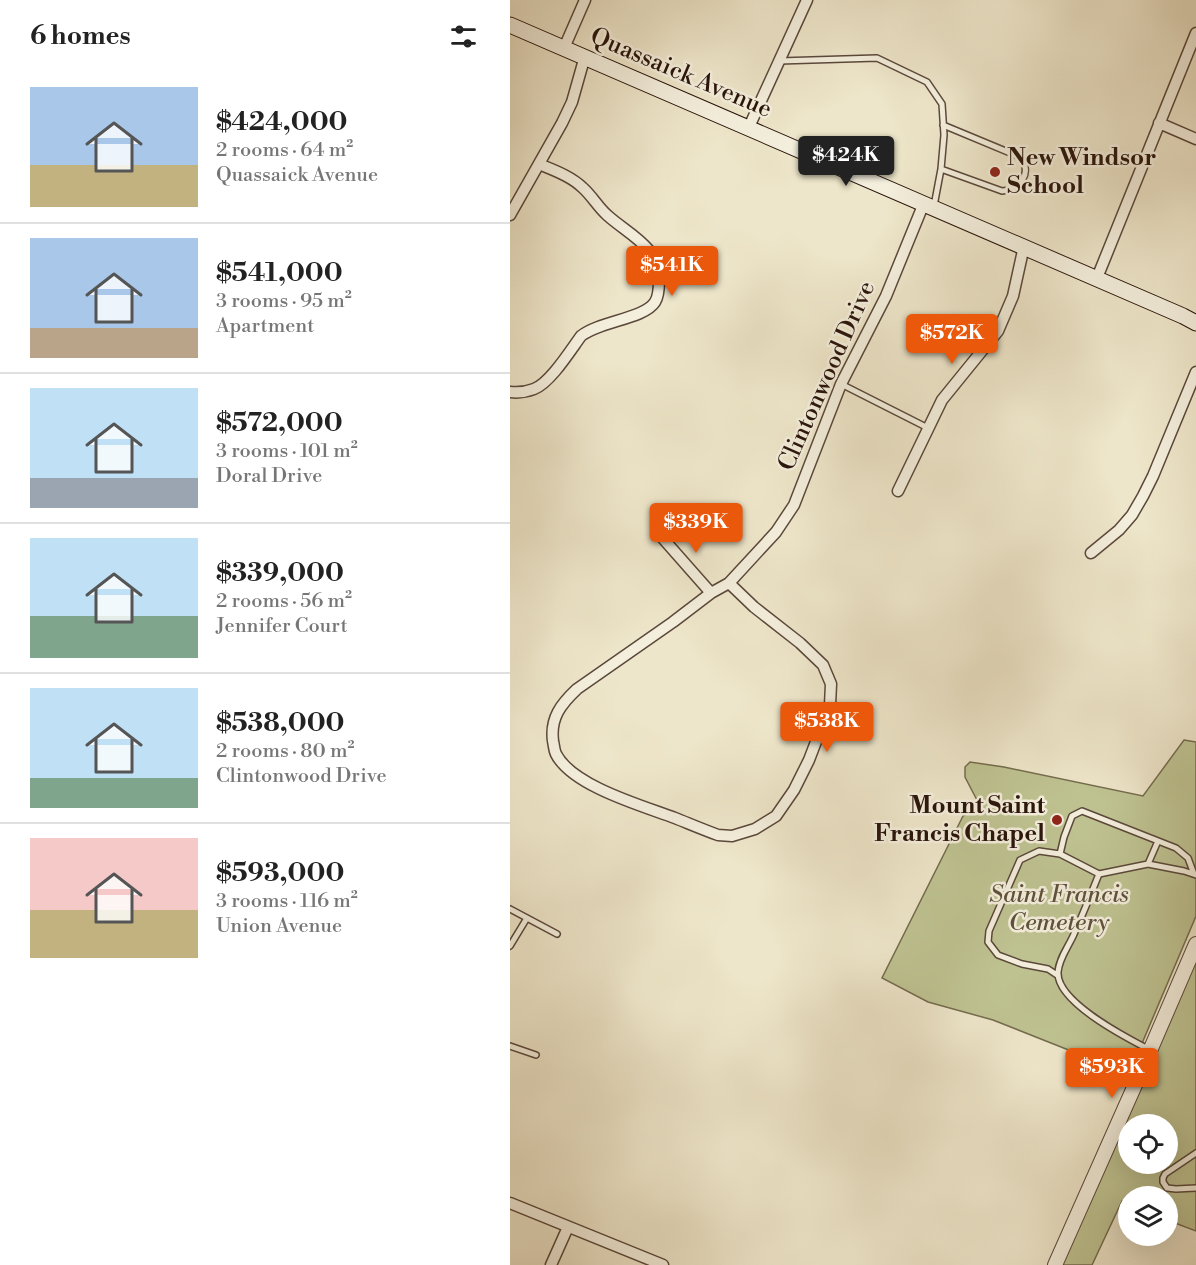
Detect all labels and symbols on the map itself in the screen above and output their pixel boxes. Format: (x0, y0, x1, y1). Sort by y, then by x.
street label: Quassaick Avenue (586, 21, 776, 125)
pin: $424K (804, 136, 888, 187)
place label: New Windsor School (1007, 143, 1156, 201)
marker: New Windsor School (988, 165, 1002, 179)
pin: $541K (630, 246, 714, 297)
street label: Clintonwood Drive (772, 276, 882, 476)
pin: $572K (910, 314, 994, 365)
pin: $339K (654, 503, 738, 554)
pin: $538K (785, 702, 869, 753)
place label: Mount Saint Francis Chapel (874, 791, 1045, 849)
marker: Mount Saint Francis Chapel (1050, 813, 1064, 827)
park label: Saint Francis Cemetery (989, 880, 1129, 938)
pin: $593K (1070, 1048, 1154, 1099)

